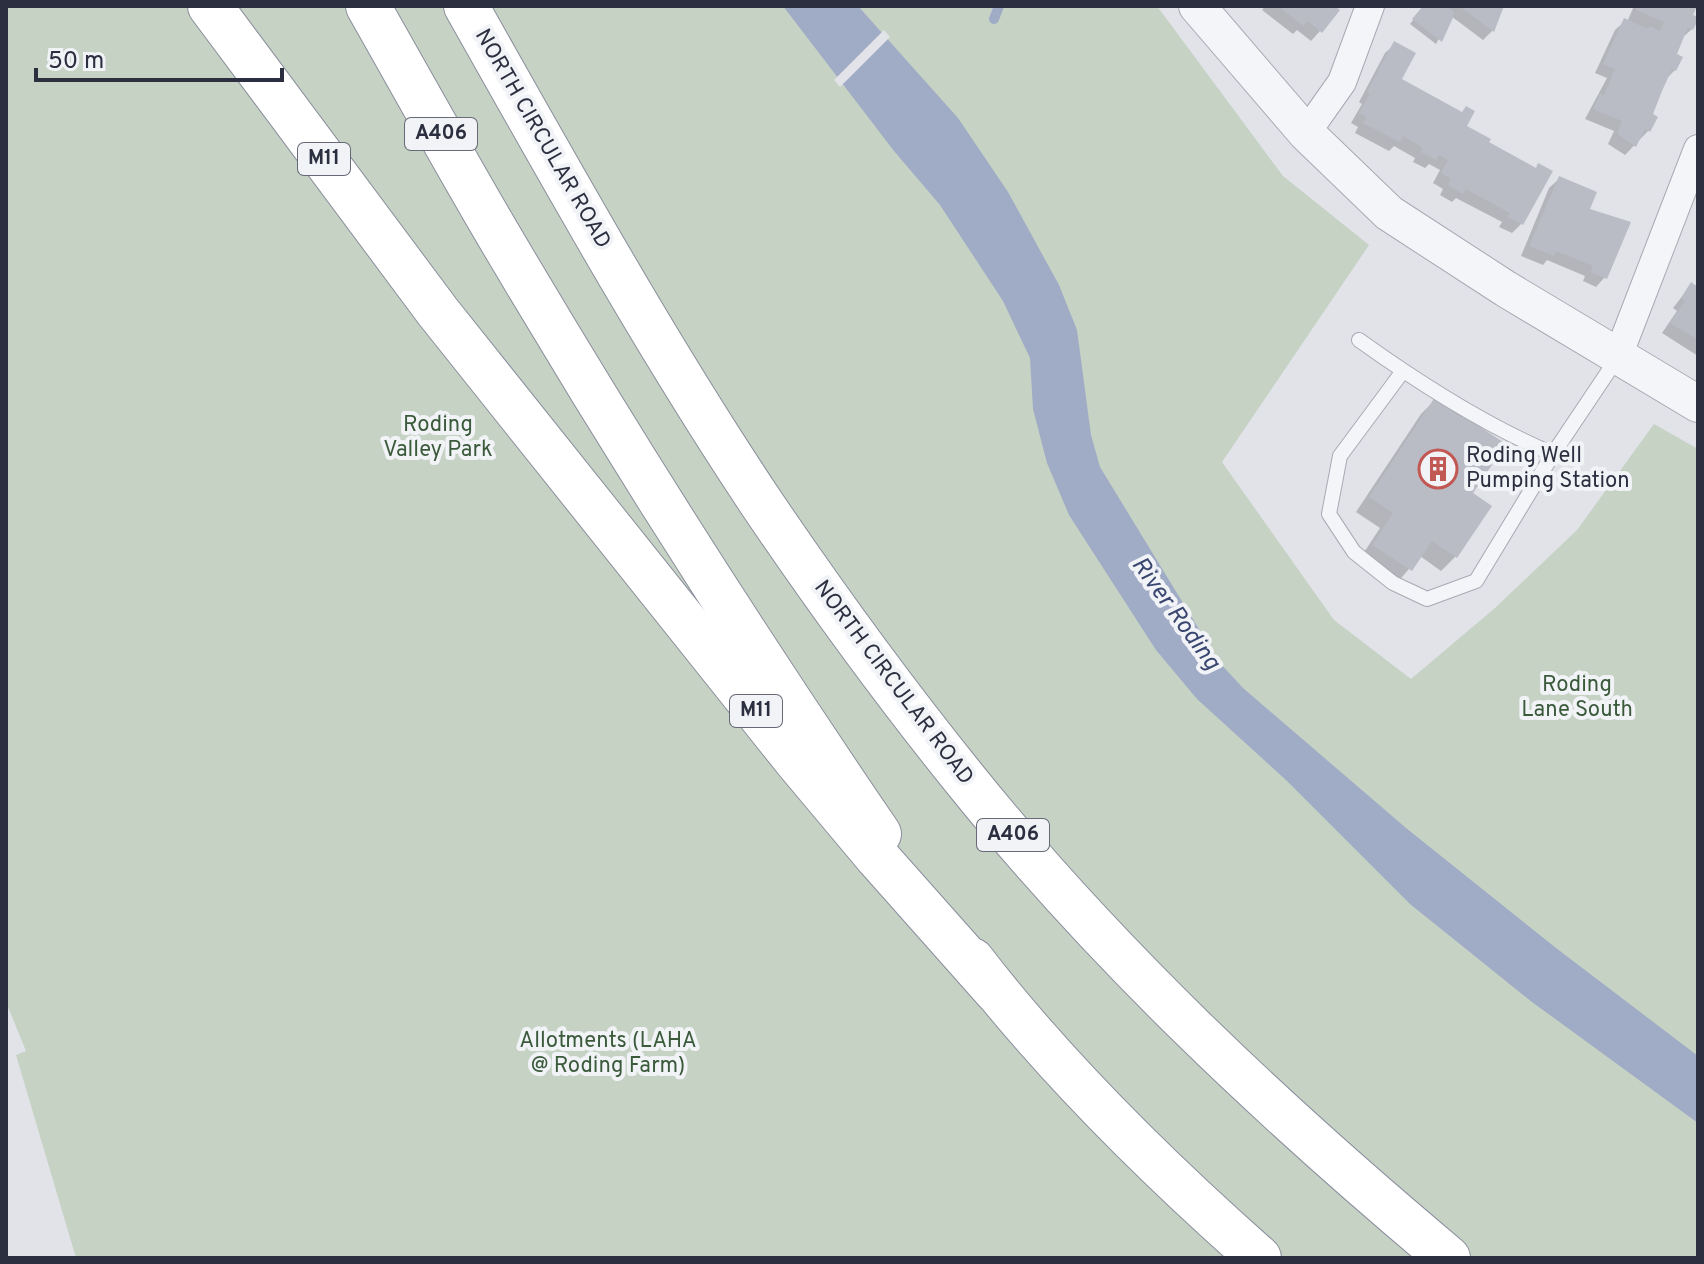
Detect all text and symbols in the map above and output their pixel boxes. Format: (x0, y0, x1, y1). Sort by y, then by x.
street label: NORTH CIRCULAR ROAD (468, 24, 616, 254)
scale bar (36, 32, 282, 82)
text: 50 m (48, 47, 104, 77)
road number: A406 (405, 118, 477, 150)
road number: M11 (298, 143, 350, 175)
park label: Roding Valley Park (383, 412, 493, 464)
place label: Roding Well Pumping Station (1466, 443, 1630, 495)
building icon: Roding Well Pumping Station (1417, 448, 1459, 490)
water label: River Roding (1124, 552, 1227, 677)
street label: NORTH CIRCULAR ROAD (807, 575, 979, 791)
park label: Roding Lane South (1521, 672, 1633, 724)
road number: M11 (730, 695, 782, 727)
road number: A406 (977, 819, 1049, 851)
park label: Allotments (LAHA @ Roding Farm) (519, 1028, 697, 1080)

